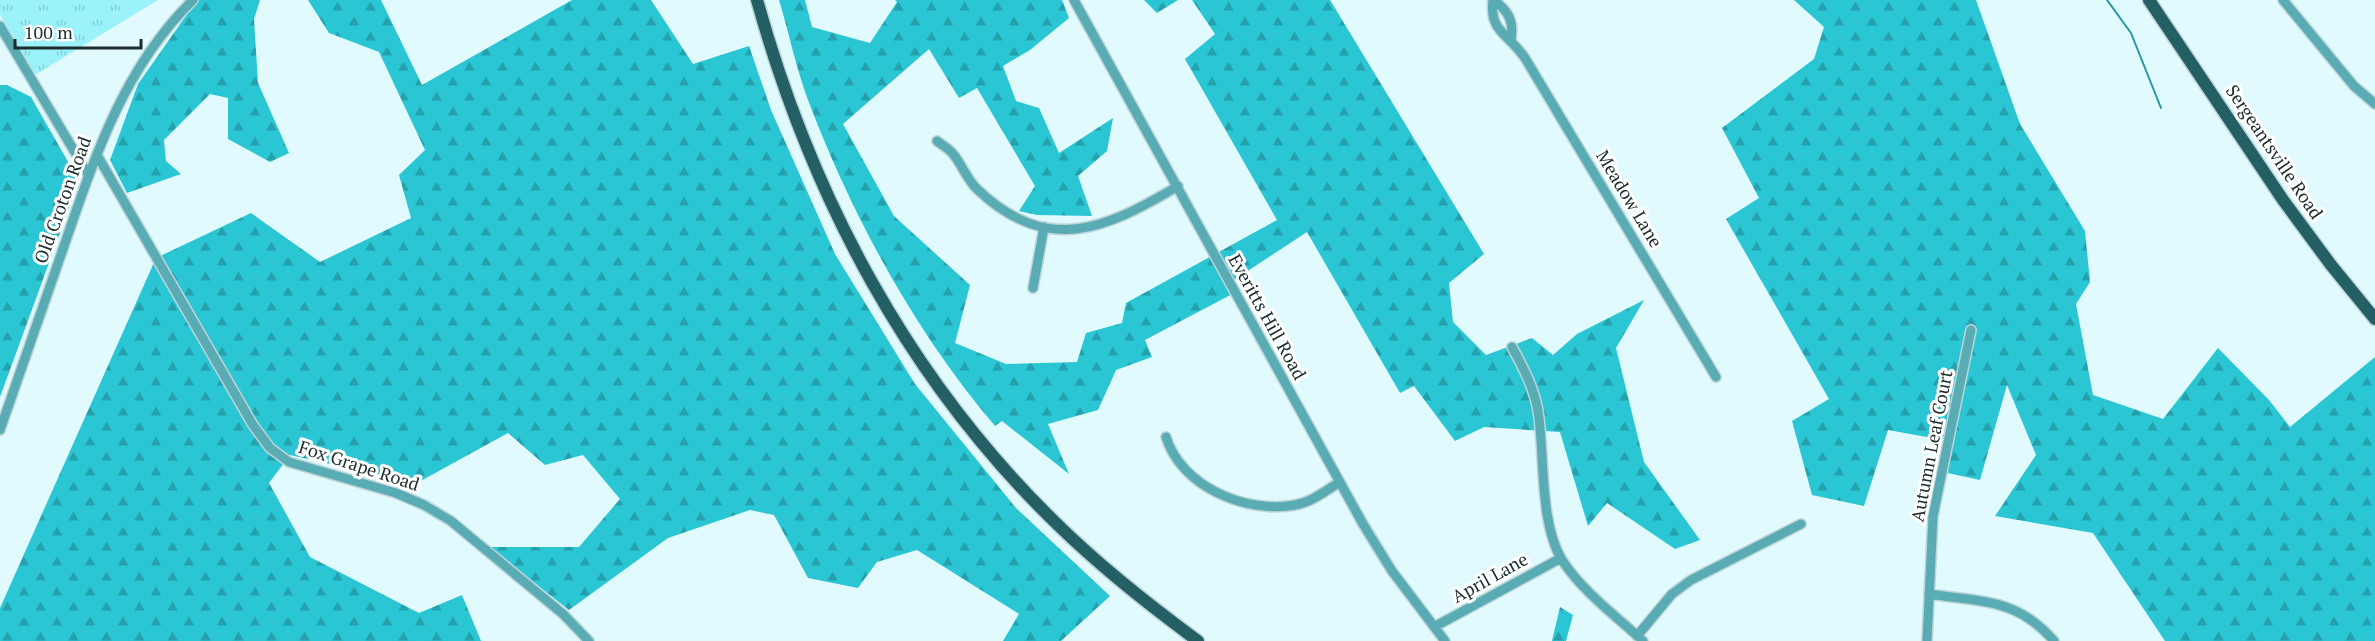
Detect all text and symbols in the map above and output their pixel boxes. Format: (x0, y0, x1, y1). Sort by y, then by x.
scale bar (15, 12, 141, 50)
text: 100 m (24, 20, 73, 44)
street label: Sergeantsville Road (2221, 80, 2329, 223)
street label: Old Croton Road (28, 133, 96, 266)
street label: Meadow Lane (1591, 145, 1668, 252)
street label: Everitts Hill Road (1223, 249, 1312, 384)
street label: Autumn Leaf Court (1905, 368, 1958, 524)
street label: Fox Grape Road (296, 434, 423, 496)
street label: April Lane (1447, 546, 1532, 608)

